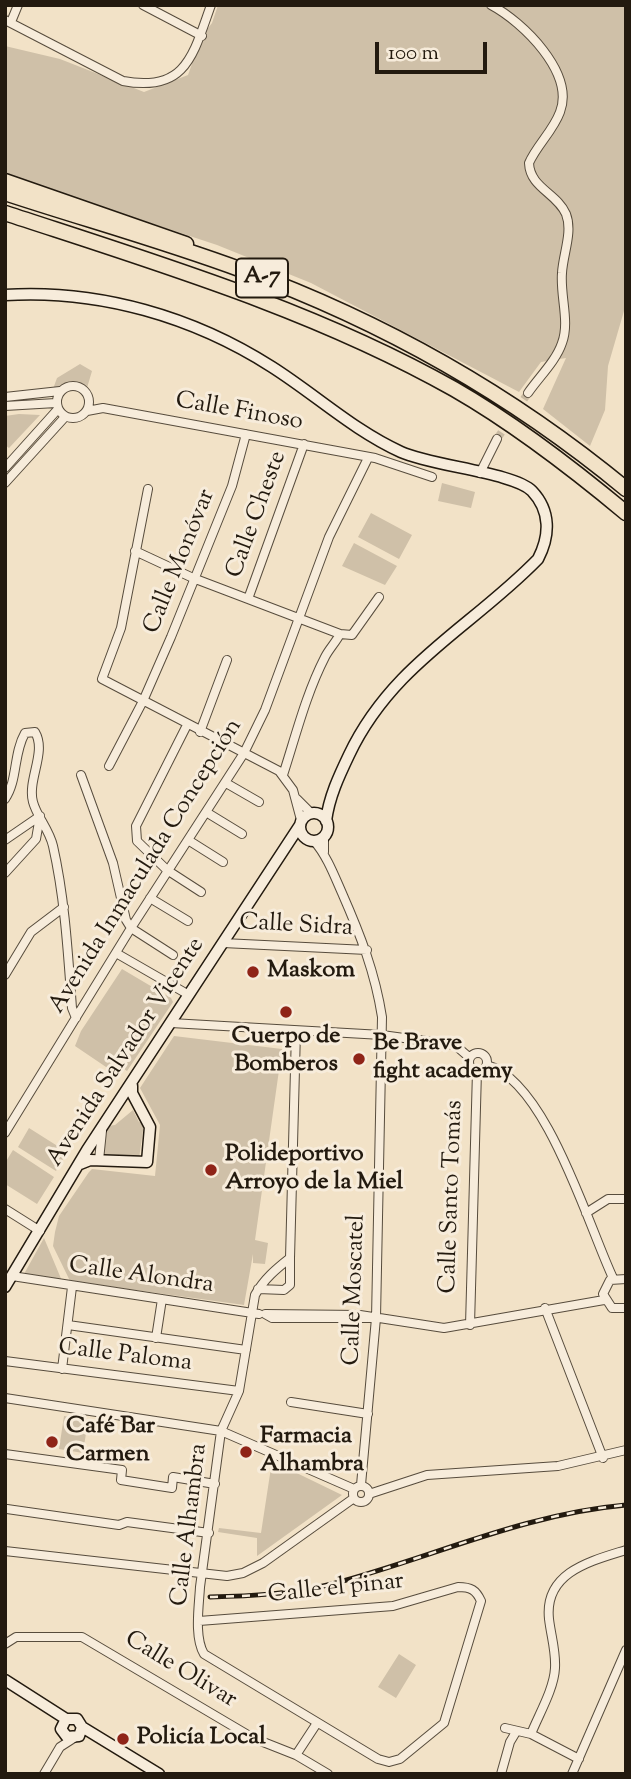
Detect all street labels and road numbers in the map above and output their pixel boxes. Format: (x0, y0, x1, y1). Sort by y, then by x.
road number: A-7 (236, 258, 288, 298)
street label: Calle Finoso (173, 388, 305, 438)
street label: Calle Cheste (222, 448, 294, 582)
street label: Calle Monóvar (139, 486, 223, 638)
street label: Avenida Inmaculada Concepción (44, 714, 250, 1020)
street label: Calle Sidra (238, 910, 354, 944)
street label: Avenida Salvador Vicente (42, 933, 212, 1173)
street label: Calle Santo Tomás (435, 1100, 471, 1294)
street label: Calle Moscatel (339, 1214, 373, 1366)
street label: Calle Alondra (67, 1253, 215, 1301)
street label: Calle Paloma (57, 1335, 193, 1379)
street label: Calle Alhambra (167, 1442, 215, 1608)
street label: Calle el pinar (267, 1569, 405, 1611)
street label: Calle Olivar (119, 1626, 241, 1716)

